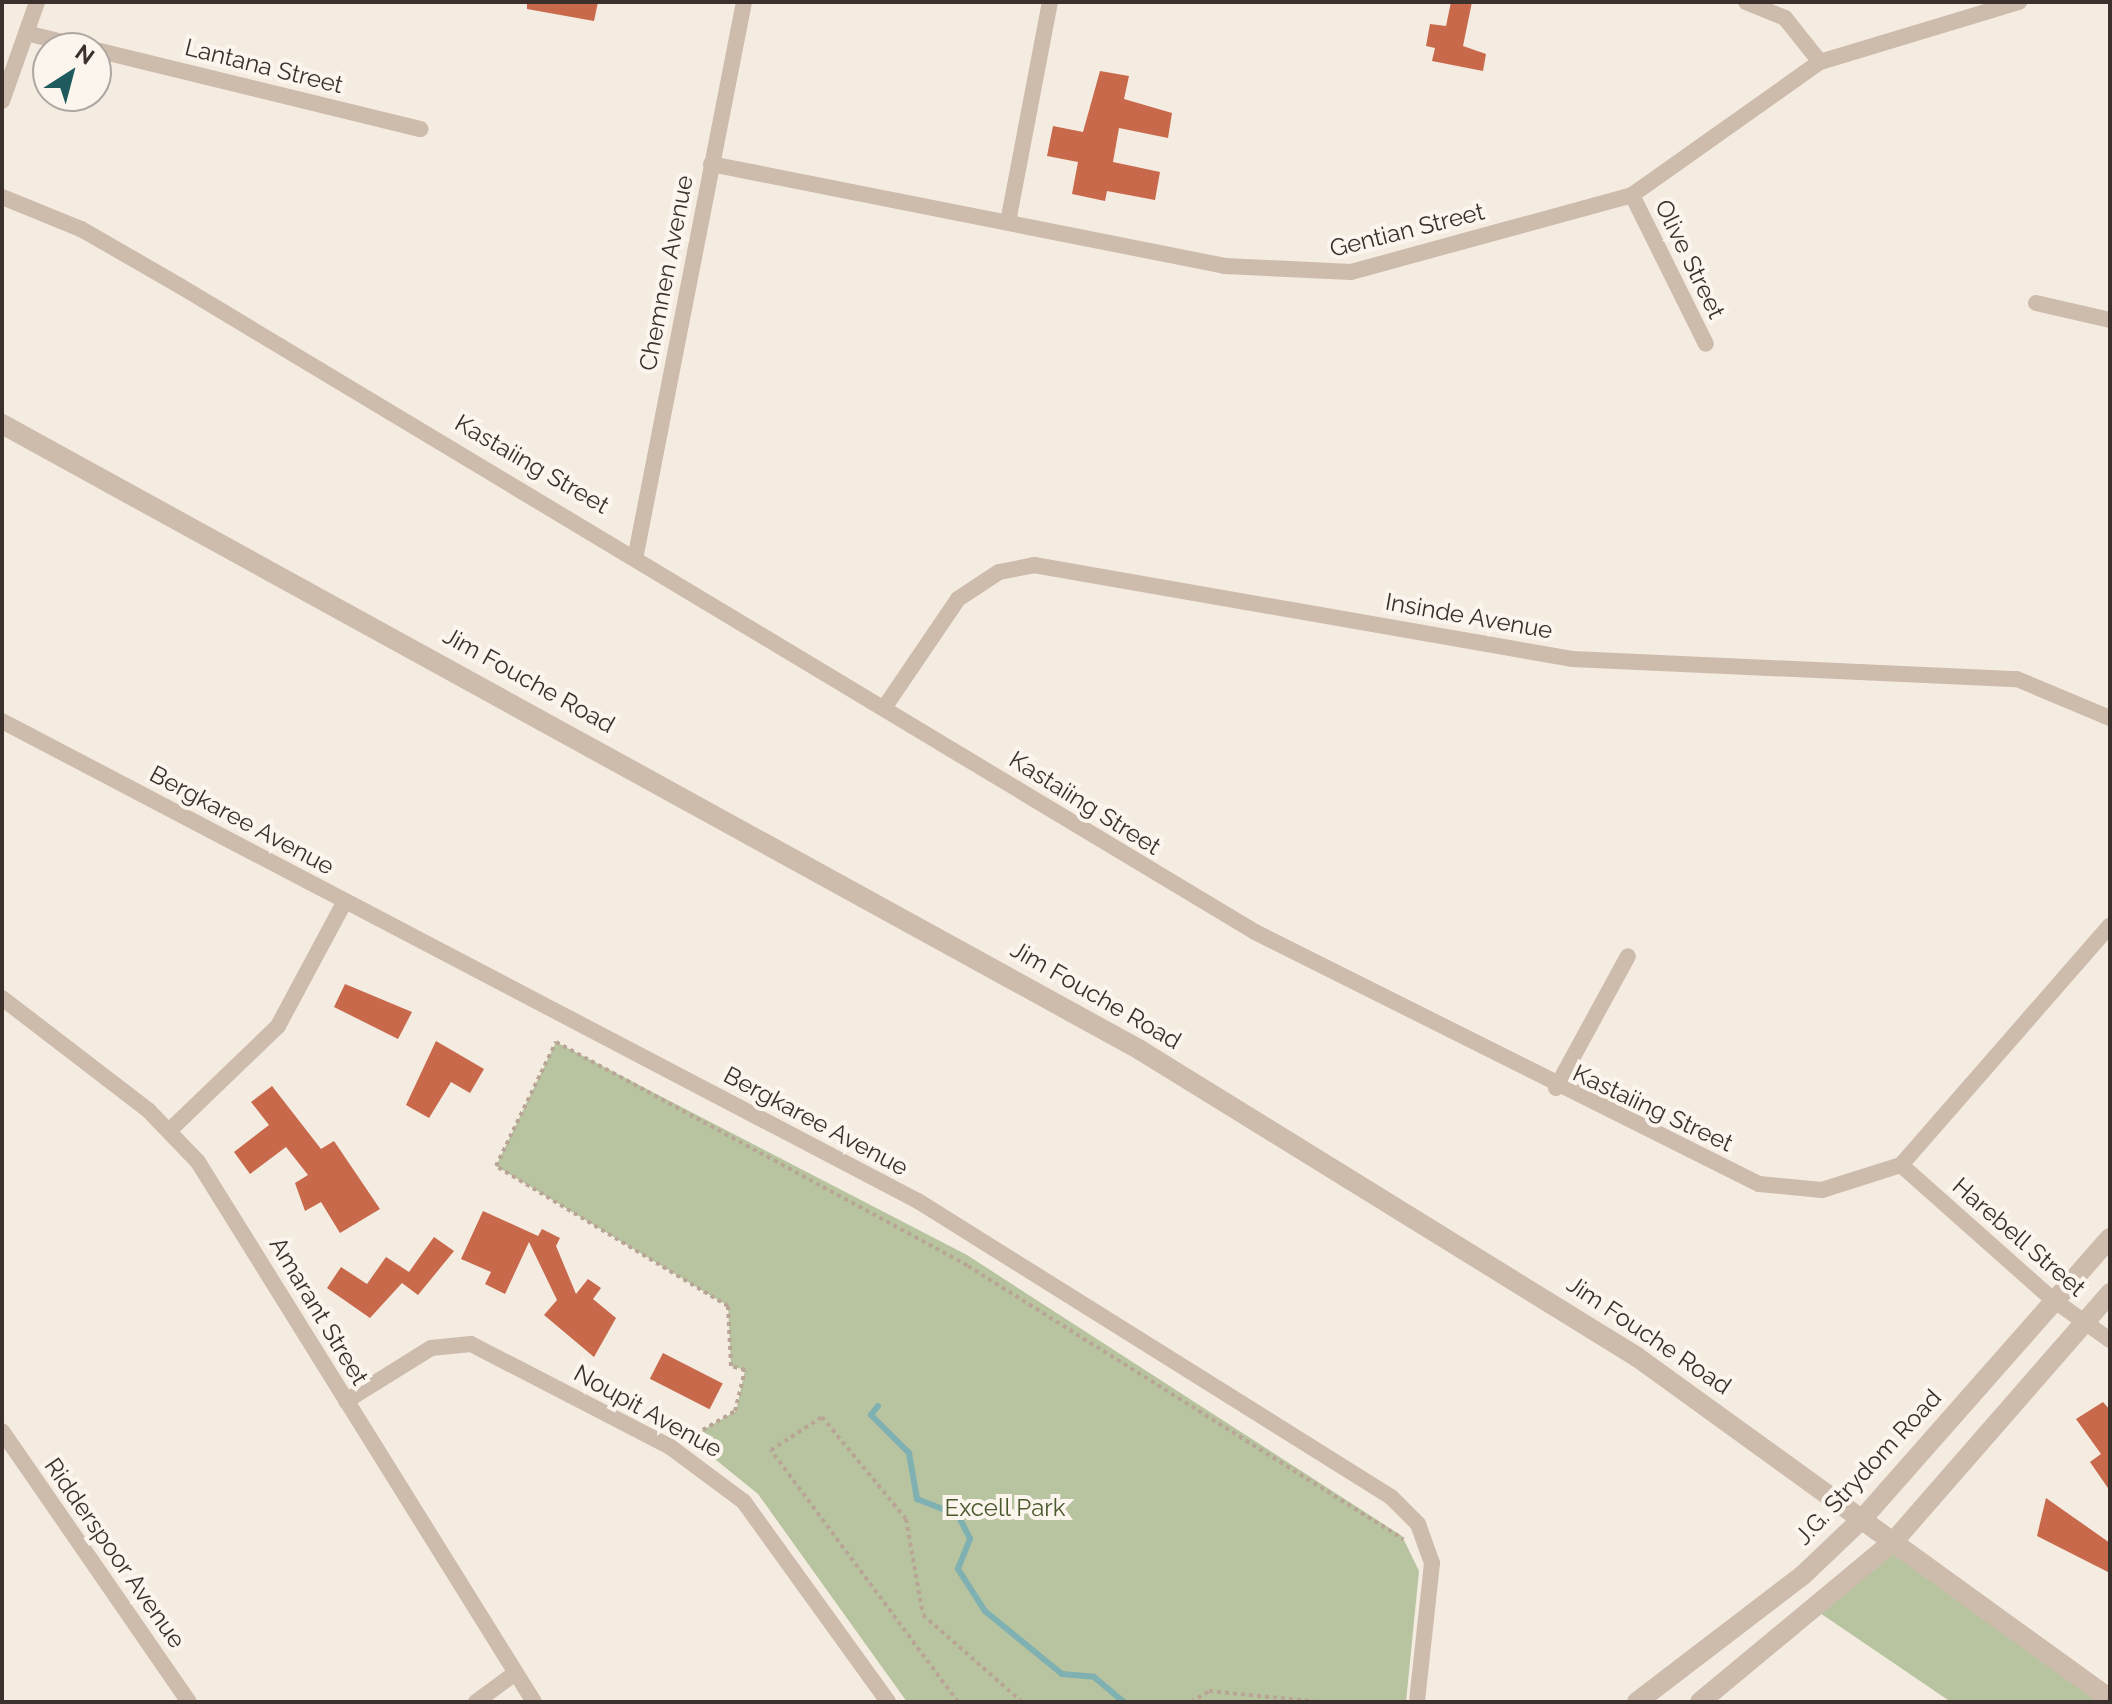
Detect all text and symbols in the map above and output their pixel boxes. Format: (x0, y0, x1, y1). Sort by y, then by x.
north arrow (32, 32, 112, 112)
street label: Lantana Street (182, 32, 346, 100)
text: N (70, 39, 99, 70)
street label: Chemnen Avenue (633, 173, 699, 373)
street label: Olive Street (1649, 195, 1731, 323)
street label: Gentian Street (1327, 197, 1487, 263)
street label: Kastaiing Street (450, 408, 614, 520)
street label: Insinde Avenue (1383, 587, 1555, 645)
street label: Jim Fouche Road (438, 621, 620, 739)
street label: Kastaiing Street (1004, 745, 1166, 861)
street label: Bergkaree Avenue (145, 759, 339, 881)
street label: Jim Fouche Road (1006, 935, 1186, 1055)
street label: Kastaiing Street (1568, 1058, 1738, 1158)
street label: Bergkaree Avenue (719, 1060, 913, 1182)
street label: Harebell Street (1946, 1171, 2092, 1303)
street label: Amarant Street (264, 1232, 374, 1390)
street label: Jim Fouche Road (1561, 1269, 1737, 1401)
street label: Noupit Avenue (569, 1358, 727, 1464)
street label: J.G. Strydom Road (1789, 1383, 1947, 1551)
street label: Ridderspoor Avenue (38, 1452, 192, 1654)
park label: Excell Park (944, 1494, 1066, 1522)

